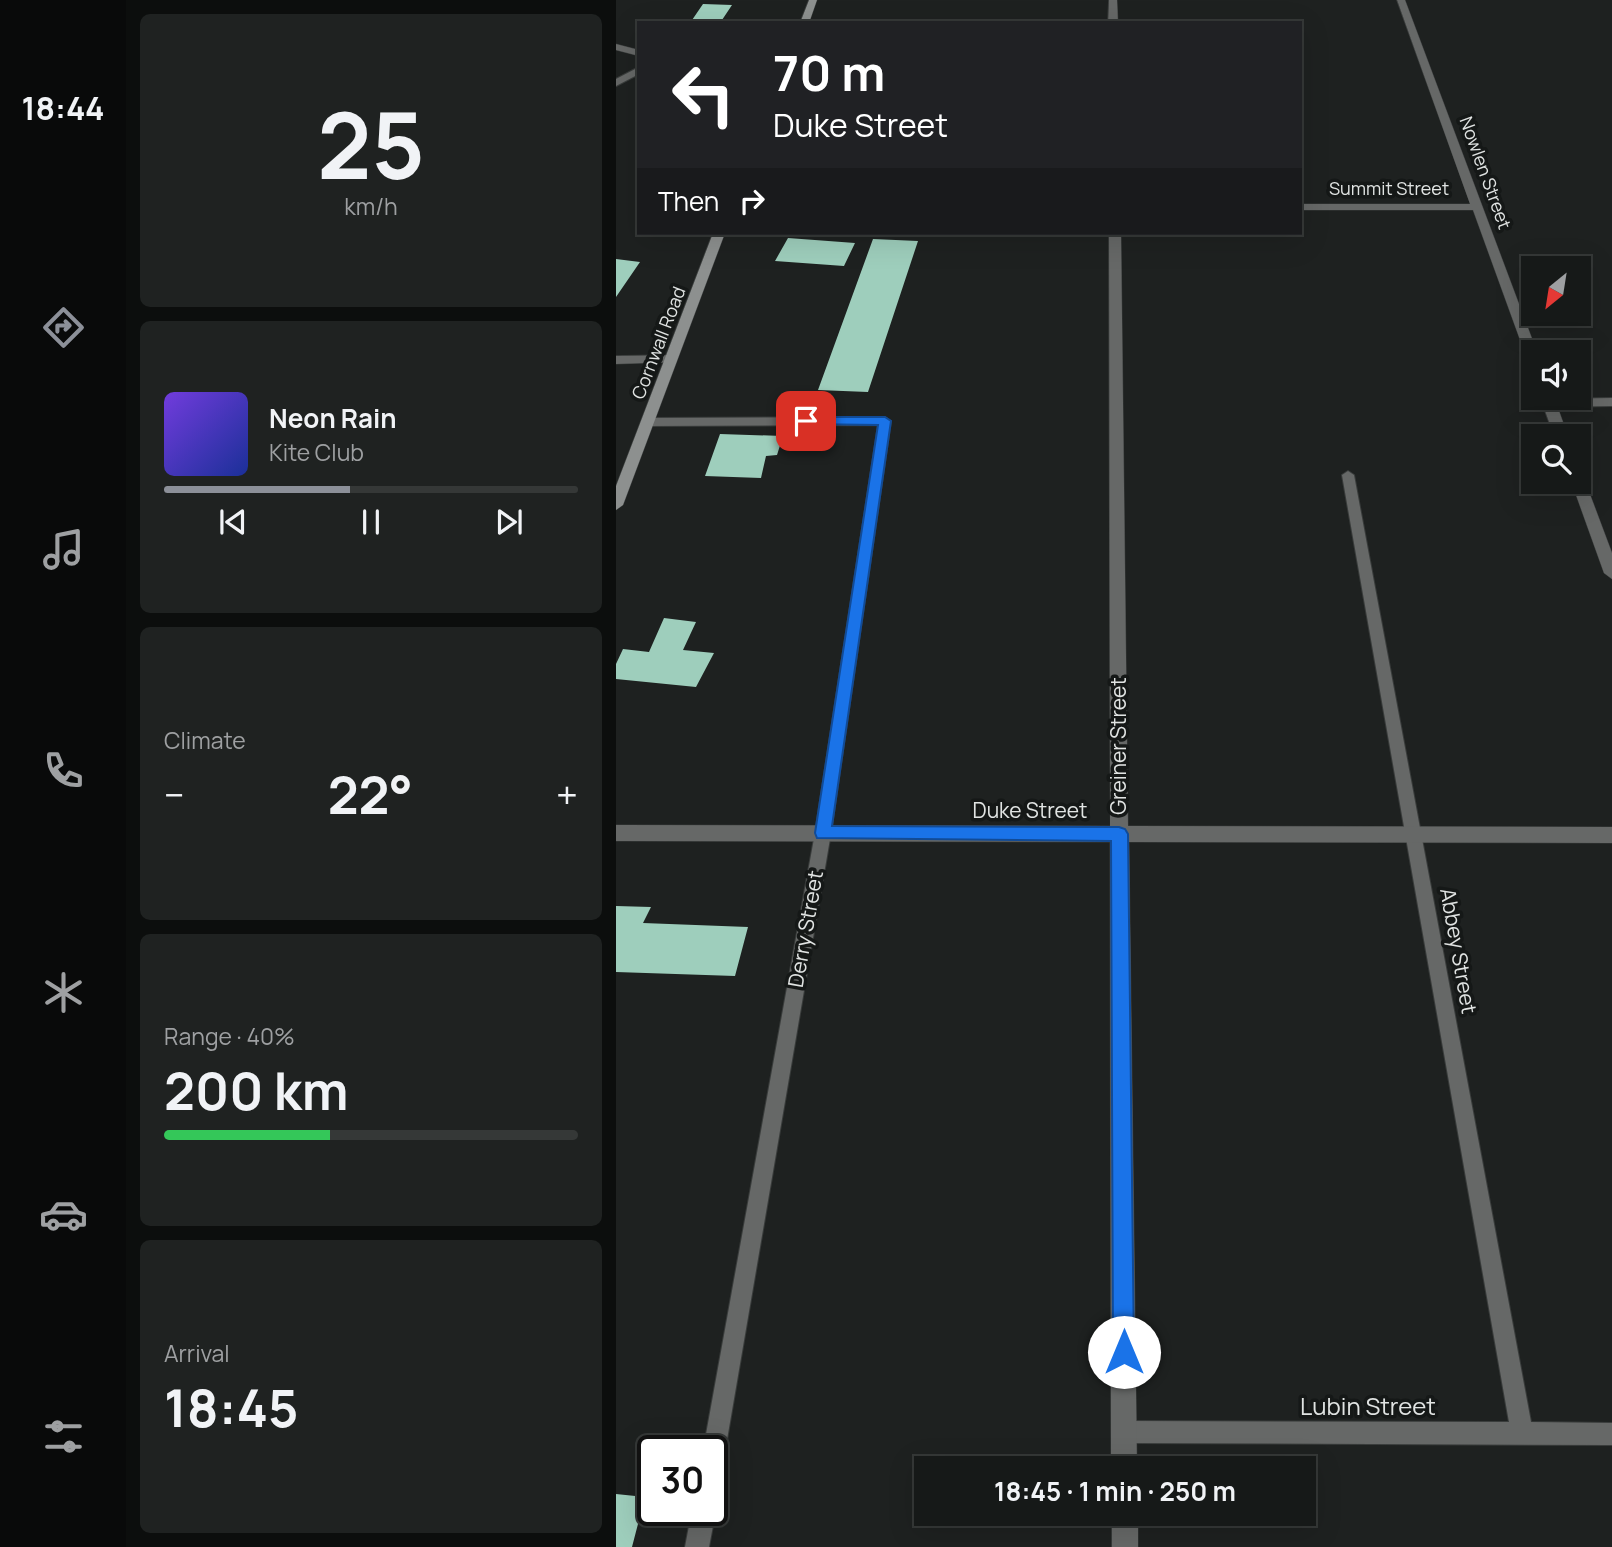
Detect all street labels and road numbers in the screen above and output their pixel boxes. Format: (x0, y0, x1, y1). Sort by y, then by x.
street label: Nowlen Street (1454, 113, 1517, 232)
street label: Summit Street (1329, 176, 1449, 200)
street label: Cornwall Road (626, 283, 691, 402)
street label: Greiner Street (1104, 677, 1132, 815)
street label: Duke Street (973, 796, 1087, 824)
street label: Derry Street (781, 868, 829, 990)
street label: Abbey Street (1434, 886, 1484, 1016)
street label: Lubin Street (1300, 1389, 1436, 1422)

